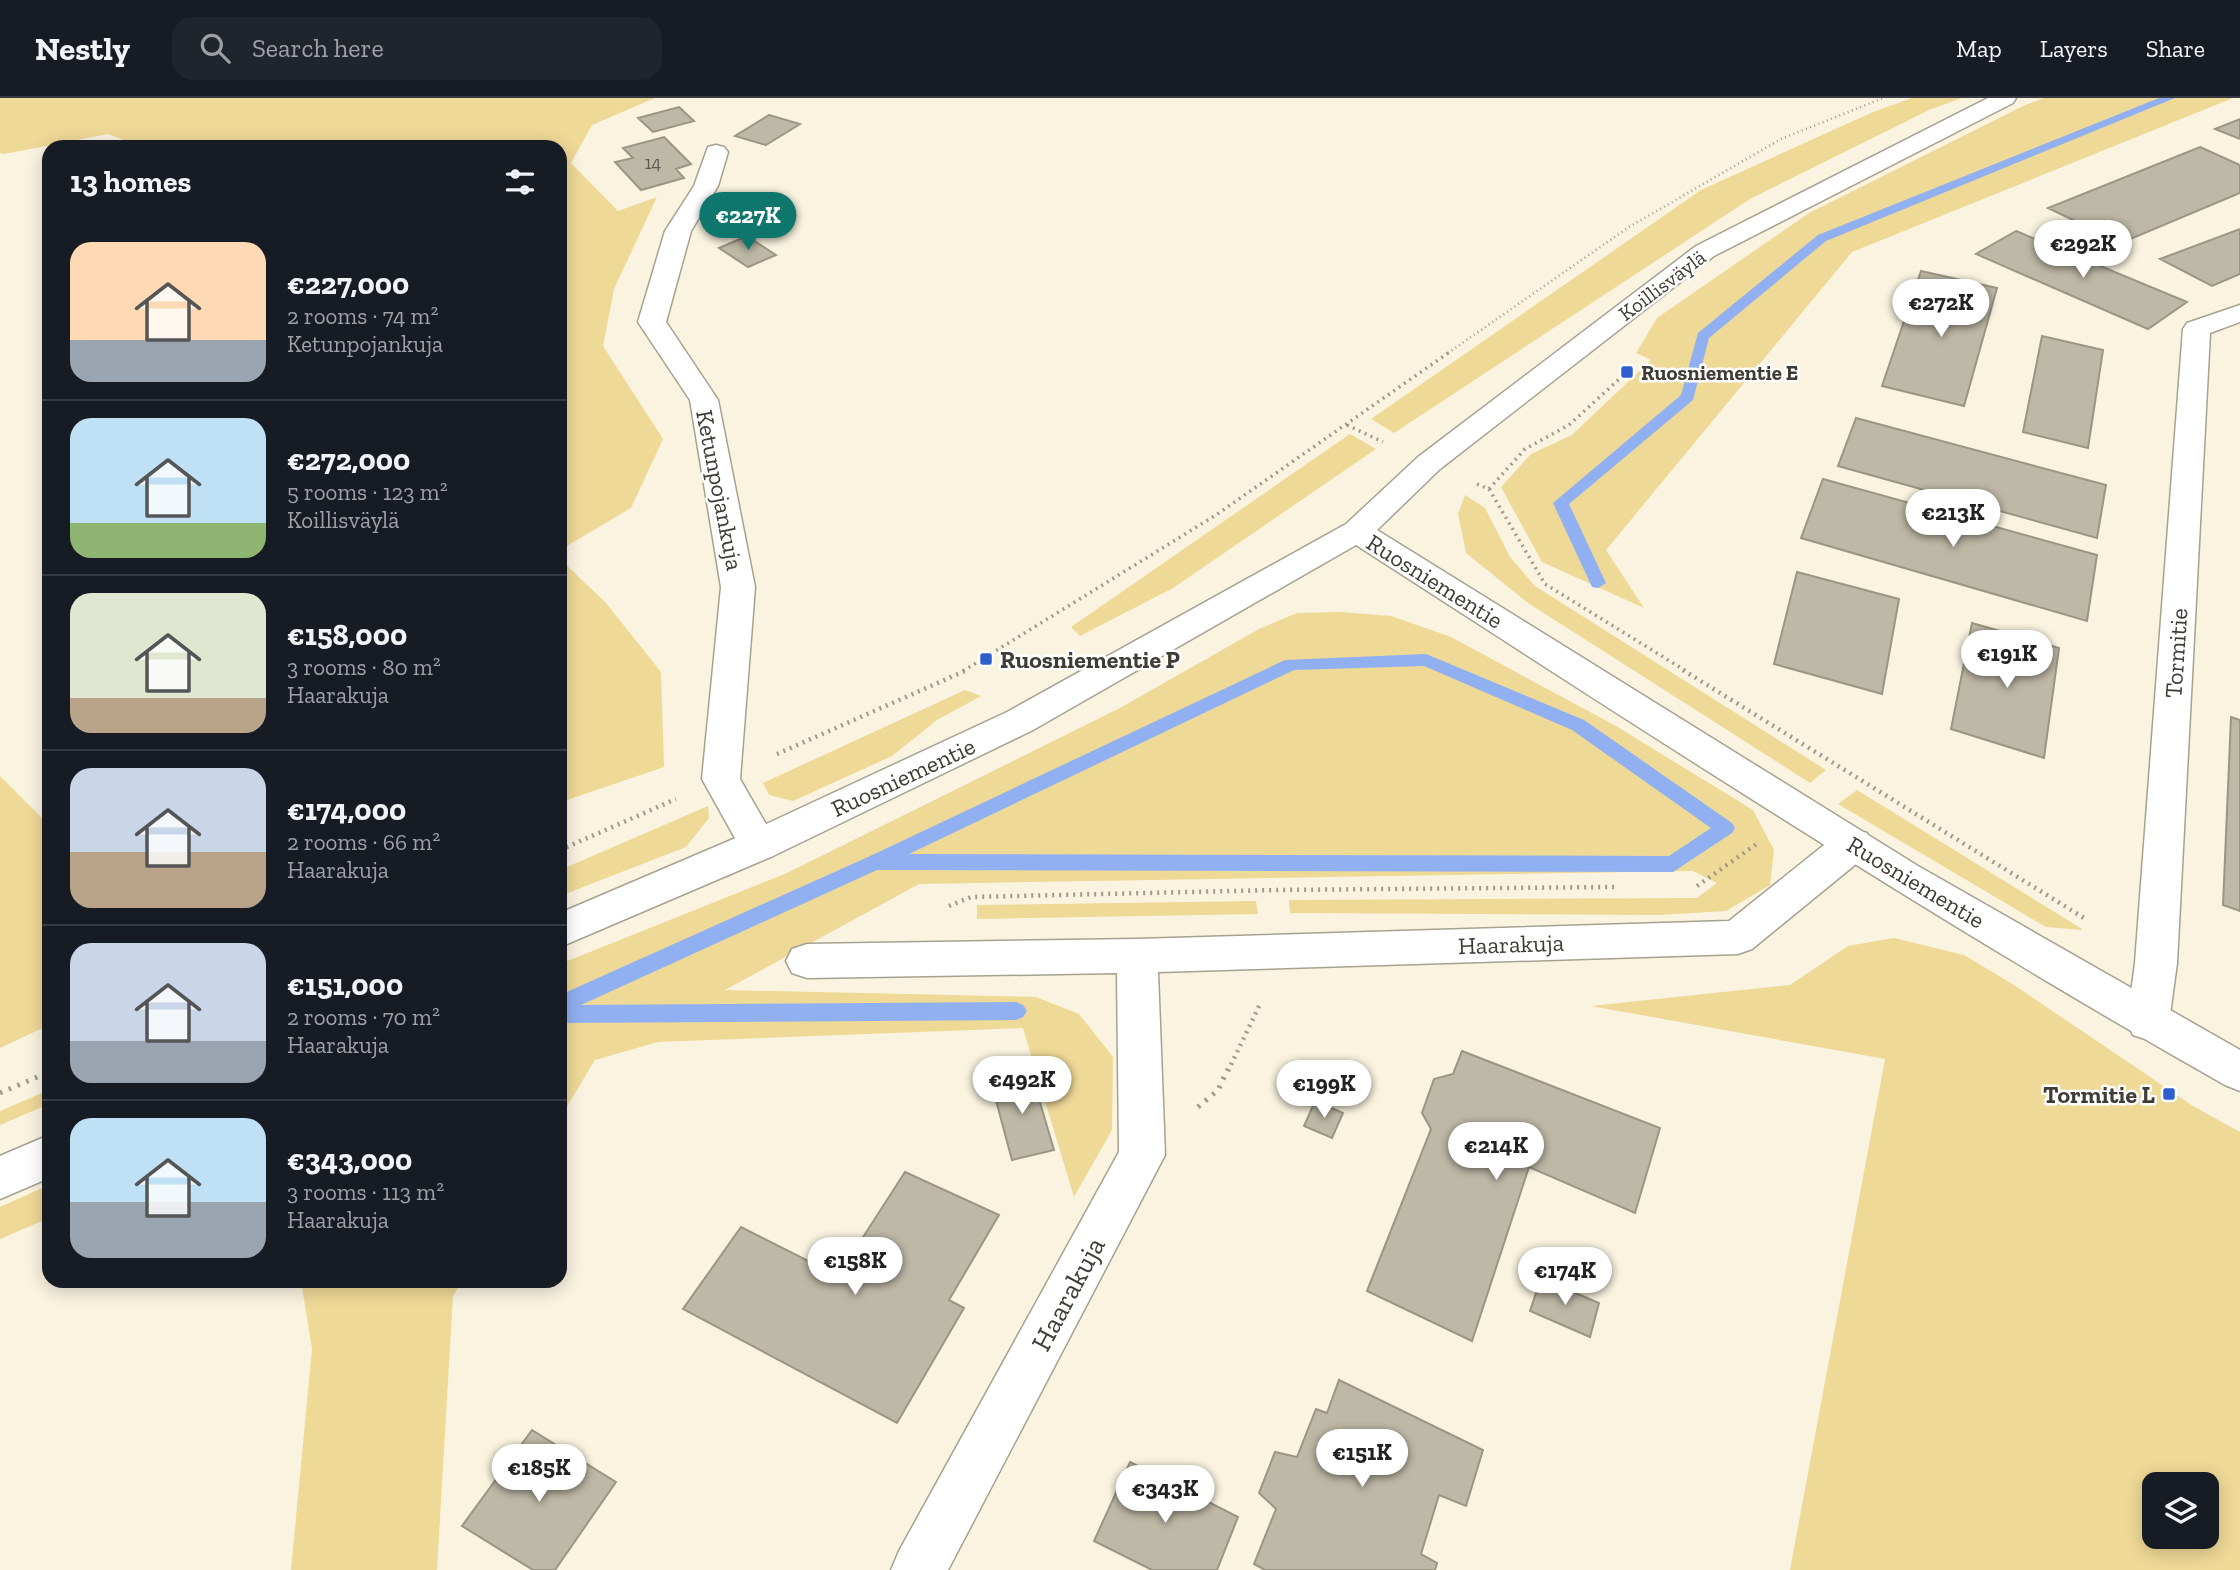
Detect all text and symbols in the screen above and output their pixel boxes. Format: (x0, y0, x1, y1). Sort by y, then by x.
search box (172, 17, 662, 80)
text: Nestly (35, 29, 130, 68)
icon: search (196, 29, 234, 67)
text: Search here (252, 32, 384, 64)
text: Map (1956, 34, 2002, 63)
text: Layers (2040, 34, 2108, 63)
text: Share (2146, 34, 2205, 63)
house number: 14 (645, 152, 662, 174)
icon: filters (501, 163, 539, 201)
text: 13 homes (70, 164, 191, 200)
pin: €227K (699, 192, 797, 252)
text: €227K (715, 201, 781, 229)
pin: €292K (2034, 220, 2132, 280)
text: €292K (2050, 229, 2116, 257)
street label: Koillisväylä (1614, 244, 1710, 326)
text: €227,000 (287, 266, 409, 302)
icon: home (126, 270, 210, 354)
pin: €272K (1892, 280, 1990, 339)
text: €272K (1908, 288, 1974, 316)
text: 2 rooms · 74 m² (287, 302, 438, 330)
text: Ketunpojankuja (287, 330, 443, 358)
place label: Ruosniementie E (1641, 360, 1798, 385)
marker: Ruosniementie E (1619, 364, 1635, 380)
street label: Ketunpojankuja (690, 407, 750, 573)
text: €272,000 (287, 442, 410, 478)
icon: home (126, 446, 210, 530)
text: 5 rooms · 123 m² (287, 478, 448, 506)
pin: €213K (1904, 490, 2002, 549)
text: €213K (1921, 498, 1985, 526)
text: Koillisväylä (287, 506, 399, 534)
street label: Ruosniementie (1361, 528, 1509, 634)
street label: Tormitie (2158, 607, 2194, 699)
text: €158,000 (287, 617, 407, 653)
icon: home (126, 621, 210, 705)
pin: €191K (1958, 630, 2056, 690)
text: €191K (1977, 639, 2037, 667)
place label: Ruosniementie P (1000, 645, 1180, 674)
marker: Ruosniementie P (978, 651, 994, 667)
text: 3 rooms · 80 m² (287, 653, 441, 681)
text: Haarakuja (287, 681, 389, 709)
street label: Ruosniementie (826, 731, 980, 823)
text: €174,000 (287, 792, 406, 828)
icon: home (126, 796, 210, 880)
text: 2 rooms · 66 m² (287, 828, 440, 856)
street label: Ruosniementie (1842, 830, 1990, 934)
text: Haarakuja (287, 856, 389, 884)
street label: Haarakuja (1457, 928, 1565, 960)
text: €151,000 (287, 967, 403, 1003)
icon: home (126, 971, 210, 1055)
text: 2 rooms · 70 m² (287, 1003, 440, 1031)
text: Haarakuja (287, 1031, 389, 1059)
pin: €492K (973, 1056, 1071, 1116)
pin: €199K (1275, 1060, 1373, 1120)
text: €492K (989, 1065, 1055, 1093)
text: €199K (1292, 1069, 1356, 1097)
place label: Tormitie L (2043, 1080, 2156, 1109)
marker: Tormitie L (2161, 1086, 2177, 1102)
pin: €214K (1447, 1122, 1545, 1182)
text: €214K (1464, 1131, 1528, 1159)
text: €343,000 (287, 1142, 412, 1178)
icon: home (126, 1146, 210, 1230)
text: 3 rooms · 113 m² (287, 1178, 444, 1206)
text: Haarakuja (287, 1206, 389, 1234)
street label: Haarakuja (1024, 1231, 1112, 1357)
pin: €158K (806, 1238, 904, 1297)
text: €158K (824, 1246, 886, 1274)
pin: €174K (1516, 1248, 1614, 1307)
text: €174K (1534, 1256, 1596, 1284)
pin: €151K (1313, 1430, 1411, 1489)
text: €151K (1332, 1438, 1392, 1466)
pin: €185K (490, 1444, 588, 1504)
text: €185K (508, 1453, 570, 1481)
pin: €343K (1116, 1466, 1214, 1525)
map controls (2142, 1472, 2219, 1549)
button: layers (2142, 1472, 2219, 1549)
text: €343K (1132, 1474, 1198, 1502)

